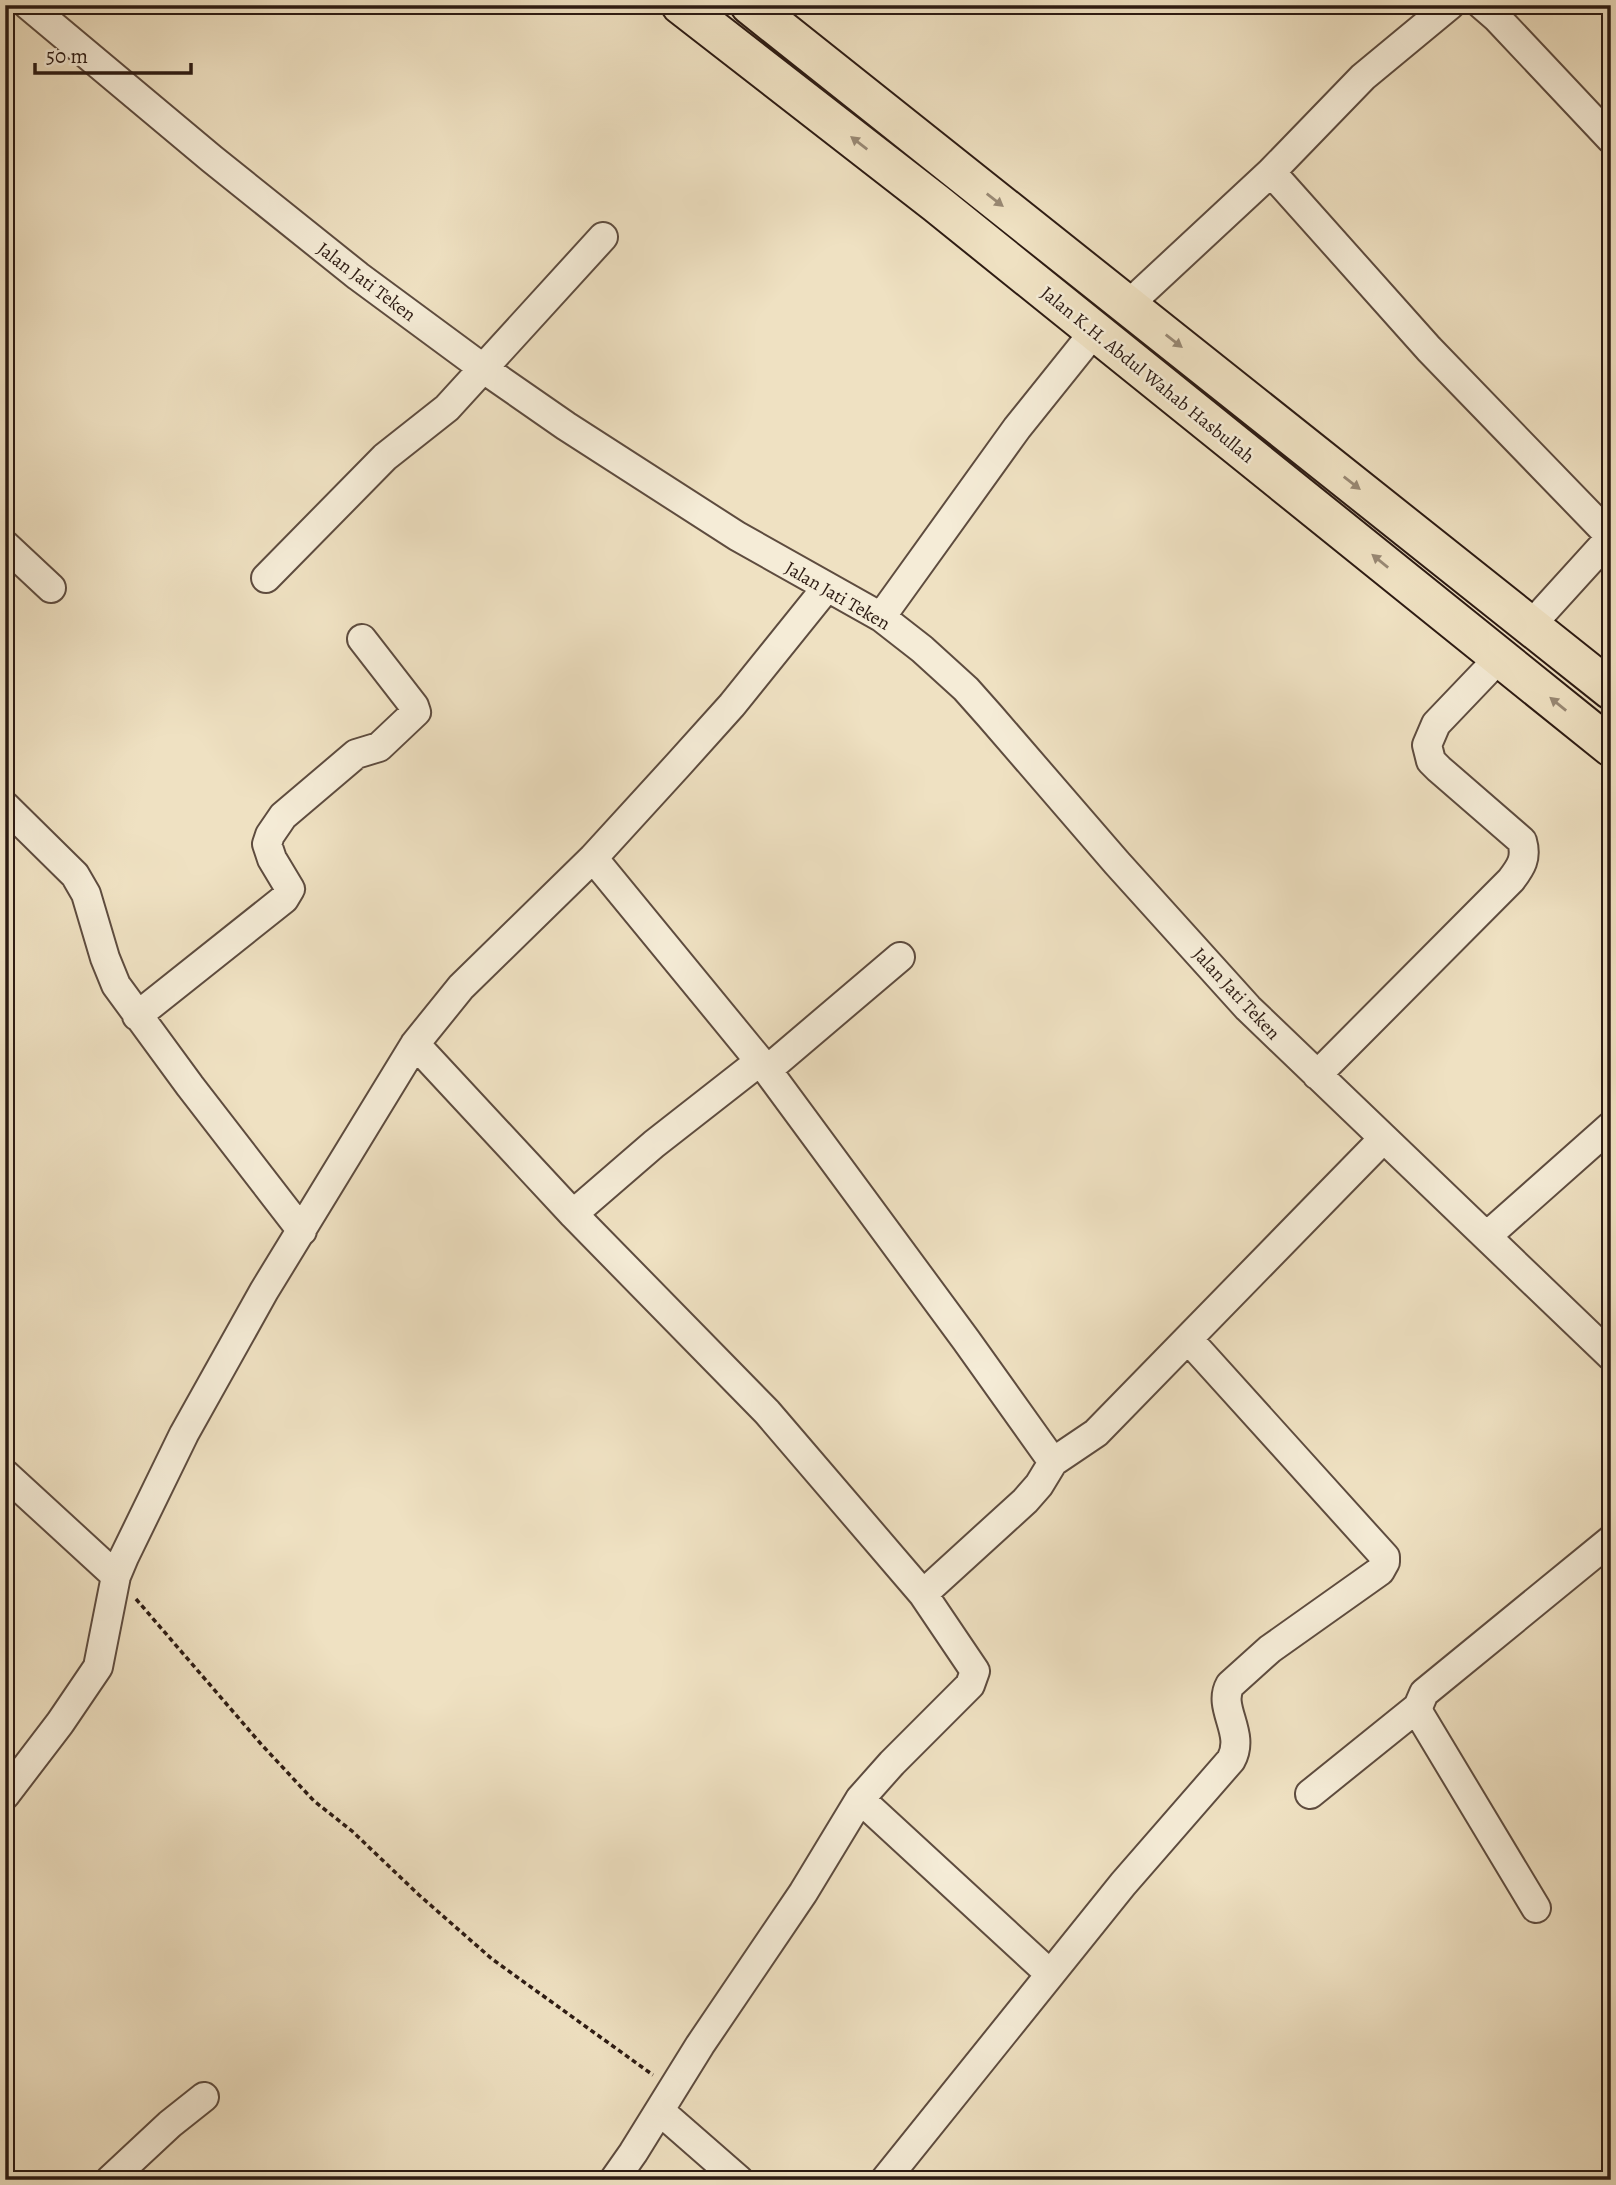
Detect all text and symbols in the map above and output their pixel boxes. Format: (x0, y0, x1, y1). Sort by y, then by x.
scale bar (35, 32, 191, 76)
text: 50 m (46, 42, 88, 70)
one-way arrow (851, 135, 869, 150)
one-way arrow (987, 192, 1004, 207)
street label: Jalan Jati Teken (312, 236, 421, 328)
street label: Jalan K.H. Abdul Wahab Hasbullah (1035, 280, 1260, 469)
one-way arrow (1164, 334, 1182, 349)
one-way arrow (1343, 475, 1360, 490)
one-way arrow (1372, 554, 1390, 569)
street label: Jalan Jati Teken (780, 555, 895, 637)
one-way arrow (1549, 697, 1566, 712)
street label: Jalan Jati Teken (1187, 942, 1286, 1046)

